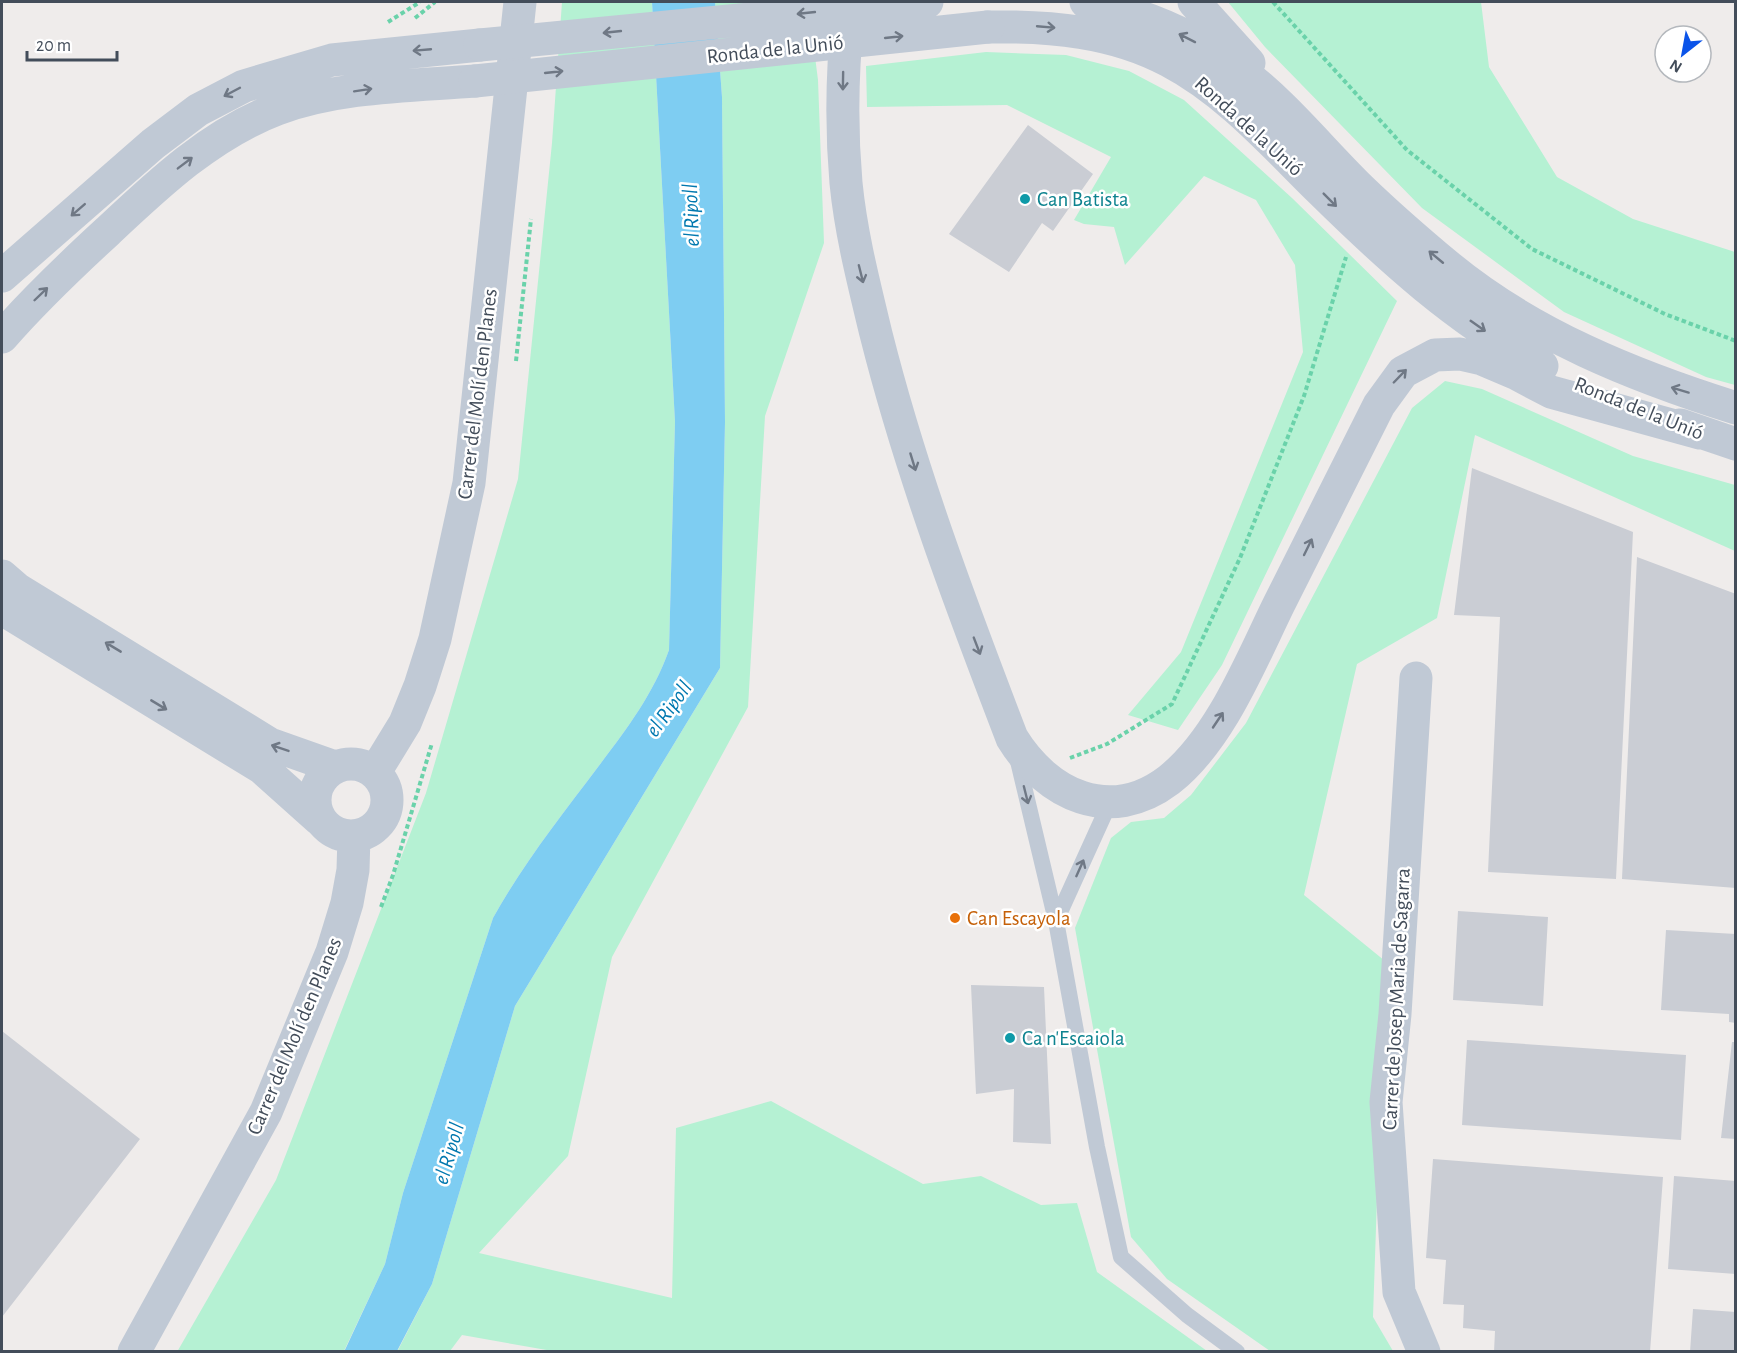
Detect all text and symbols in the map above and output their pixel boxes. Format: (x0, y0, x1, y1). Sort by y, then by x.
one-way arrow (796, 8, 816, 19)
one-way arrow (1036, 22, 1056, 33)
scale bar (27, 24, 117, 62)
north arrow (1653, 24, 1713, 84)
one-way arrow (602, 27, 622, 38)
one-way arrow (884, 31, 904, 42)
street label: Ronda de la Unió (706, 32, 844, 67)
one-way arrow (1179, 32, 1196, 44)
text: 20 m (36, 37, 71, 55)
one-way arrow (412, 45, 432, 56)
text: N (1667, 56, 1685, 76)
one-way arrow (544, 67, 564, 78)
one-way arrow (837, 70, 848, 90)
street label: Ronda de la Unió (1191, 73, 1307, 180)
one-way arrow (353, 85, 373, 96)
one-way arrow (224, 87, 242, 98)
one-way arrow (177, 156, 193, 169)
water label: el Ripoll (679, 183, 704, 247)
place label: Can Batista (1037, 189, 1129, 210)
marker: Can Batista (1018, 192, 1032, 206)
one-way arrow (1323, 193, 1338, 207)
one-way arrow (70, 203, 86, 216)
one-way arrow (1428, 250, 1444, 263)
one-way arrow (856, 264, 868, 283)
one-way arrow (33, 286, 48, 301)
street label: Carrer del Molí den Planes (454, 288, 501, 501)
one-way arrow (1470, 320, 1486, 332)
one-way arrow (1393, 369, 1408, 384)
street label: Ronda de la Unió (1571, 373, 1706, 444)
one-way arrow (1671, 384, 1690, 395)
one-way arrow (908, 452, 919, 471)
one-way arrow (1302, 539, 1314, 557)
one-way arrow (972, 636, 983, 655)
one-way arrow (105, 641, 122, 653)
water label: el Ripoll (641, 677, 697, 741)
one-way arrow (150, 699, 167, 711)
one-way arrow (1212, 713, 1224, 729)
one-way arrow (271, 741, 290, 752)
one-way arrow (1020, 785, 1032, 804)
one-way arrow (1075, 860, 1087, 878)
street label: Carrer de Josep Maria de Sagarra (1379, 867, 1414, 1131)
place label: Can Escayola (967, 908, 1071, 929)
marker: Can Escayola (948, 911, 962, 925)
street label: Carrer del Molí den Planes (243, 934, 346, 1138)
place label: Ca n'Escaiola (1022, 1028, 1125, 1049)
marker: Ca n'Escaiola (1003, 1031, 1017, 1045)
water label: el Ripoll (430, 1120, 469, 1187)

